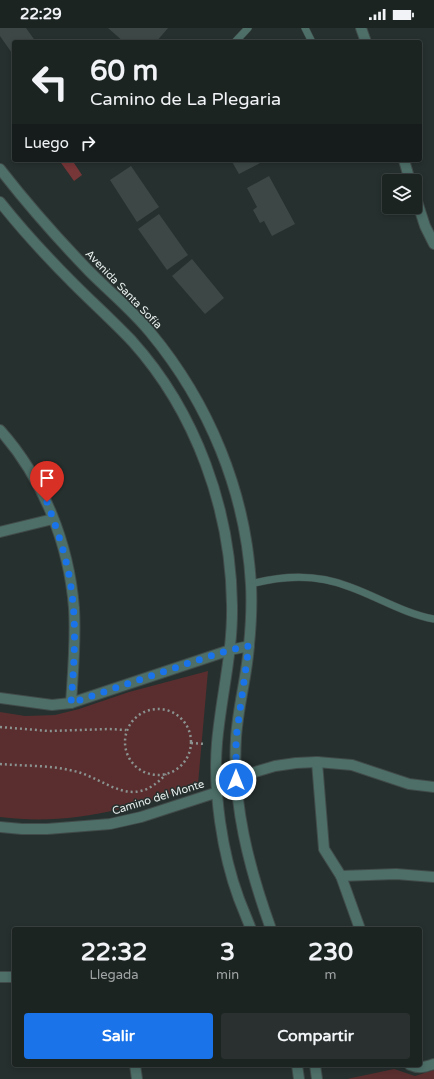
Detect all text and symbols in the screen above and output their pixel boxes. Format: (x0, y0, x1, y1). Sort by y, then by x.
text: 22:29 (20, 5, 62, 23)
text: 60 m (90, 54, 158, 88)
icon: left (24, 56, 76, 108)
text: Camino de La Plegaria (90, 88, 281, 110)
icon: right (77, 132, 99, 154)
text: Luego (24, 134, 69, 152)
map controls (382, 174, 422, 214)
button: layers (382, 174, 422, 214)
street label: Avenida Santa Sofía (83, 247, 165, 331)
pin (30, 461, 64, 502)
icon: arrive (36, 467, 58, 489)
position arrow (215, 759, 257, 801)
street label: Camino del Monte (110, 777, 206, 818)
text: 22:32 (81, 938, 147, 967)
text: 3 (220, 938, 235, 967)
text: 230 (308, 938, 353, 967)
text: Llegada (89, 967, 139, 983)
text: min (216, 967, 239, 983)
text: m (325, 967, 337, 983)
button: Salir (24, 1013, 213, 1059)
button: Compartir (221, 1013, 410, 1059)

